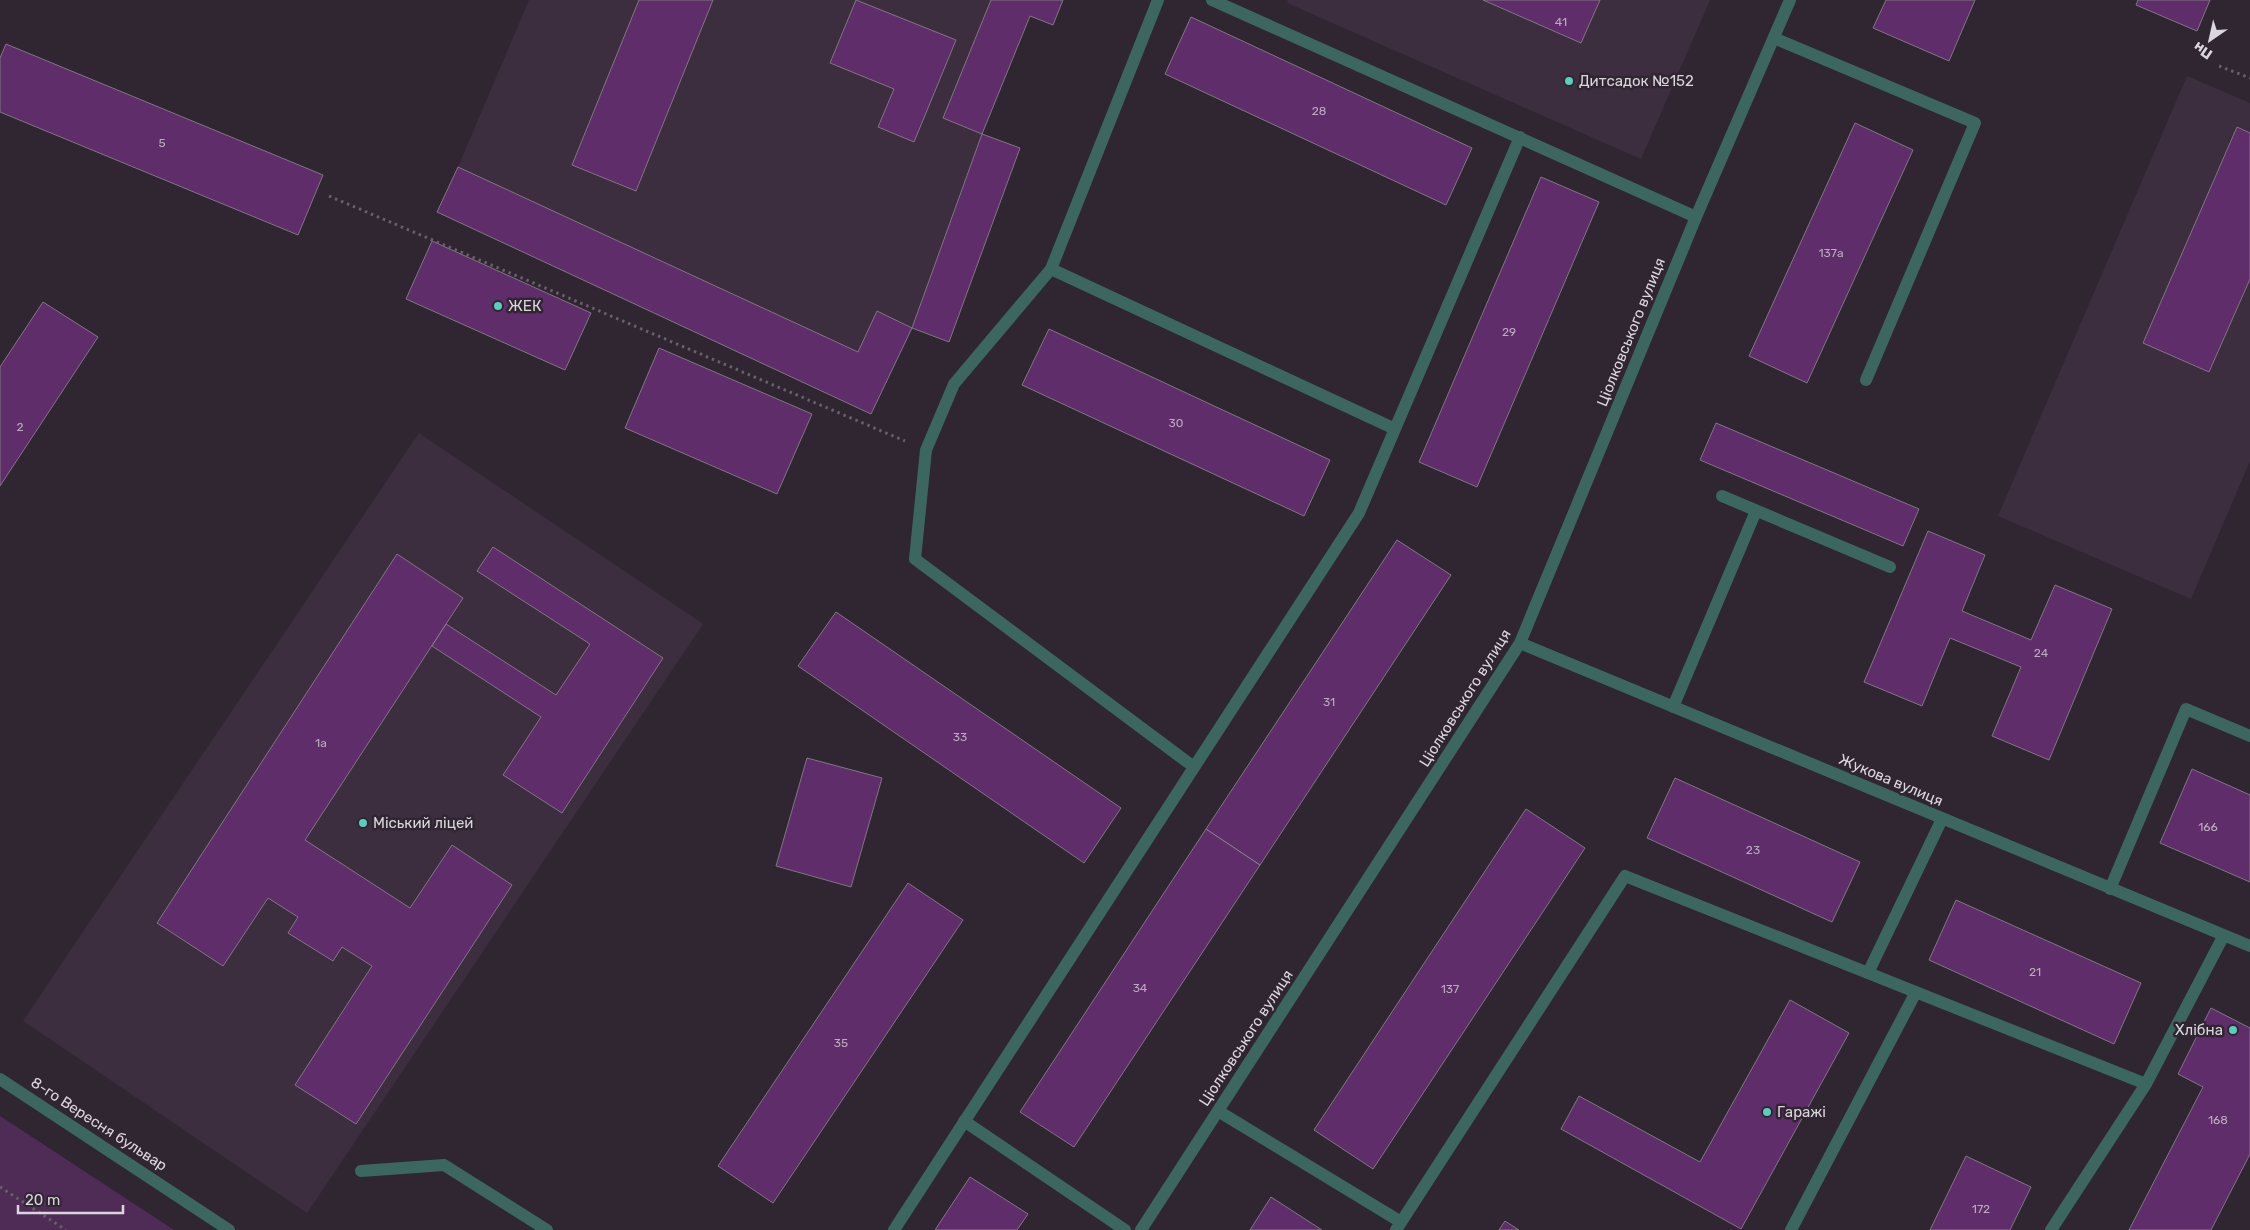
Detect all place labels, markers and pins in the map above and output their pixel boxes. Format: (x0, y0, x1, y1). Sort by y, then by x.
place label: Дитсадок №152 (1579, 72, 1694, 90)
marker: Дитсадок №152 (1563, 75, 1575, 87)
place label: ЖЕК (508, 297, 542, 315)
marker: ЖЕК (492, 300, 504, 312)
place label: Міський ліцей (373, 814, 473, 832)
marker: Міський ліцей (357, 817, 369, 829)
place label: Хлібна (2175, 1021, 2223, 1039)
marker: Хлібна (2227, 1024, 2239, 1036)
place label: Гаражі (1777, 1103, 1826, 1121)
marker: Гаражі (1761, 1106, 1773, 1118)

